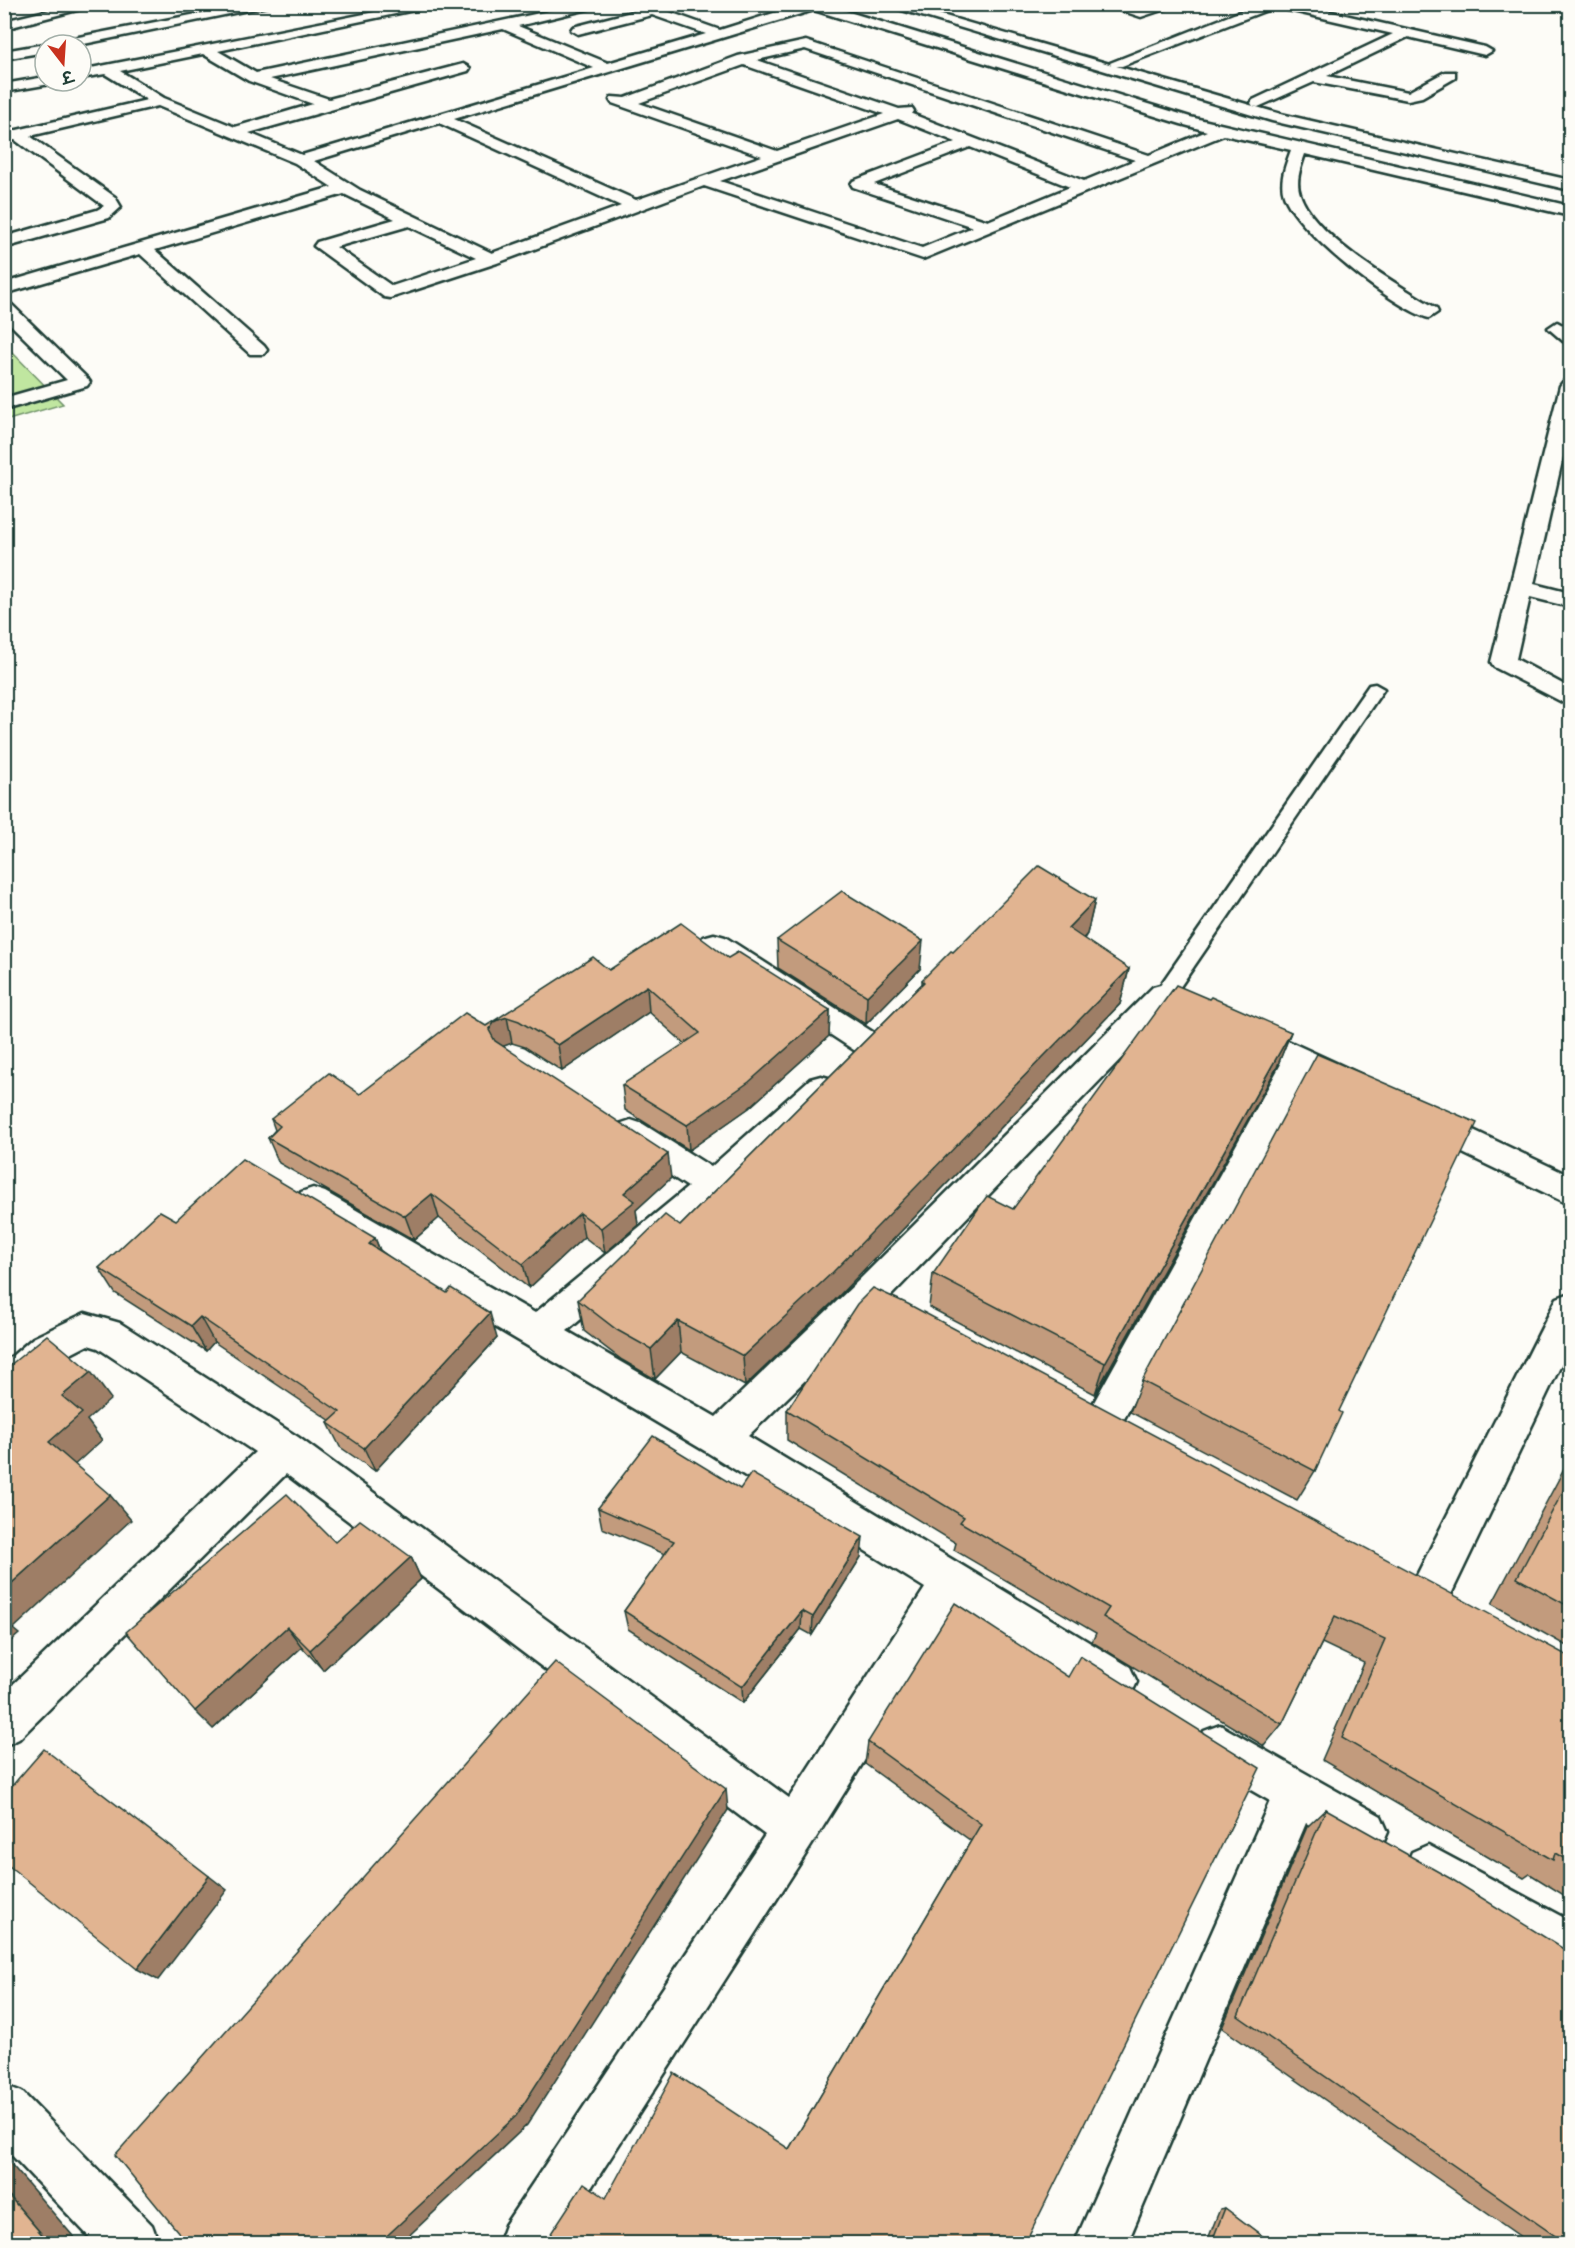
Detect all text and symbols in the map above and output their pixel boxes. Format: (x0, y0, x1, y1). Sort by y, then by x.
north arrow (33, 33, 93, 93)
text: उ (58, 65, 78, 90)

